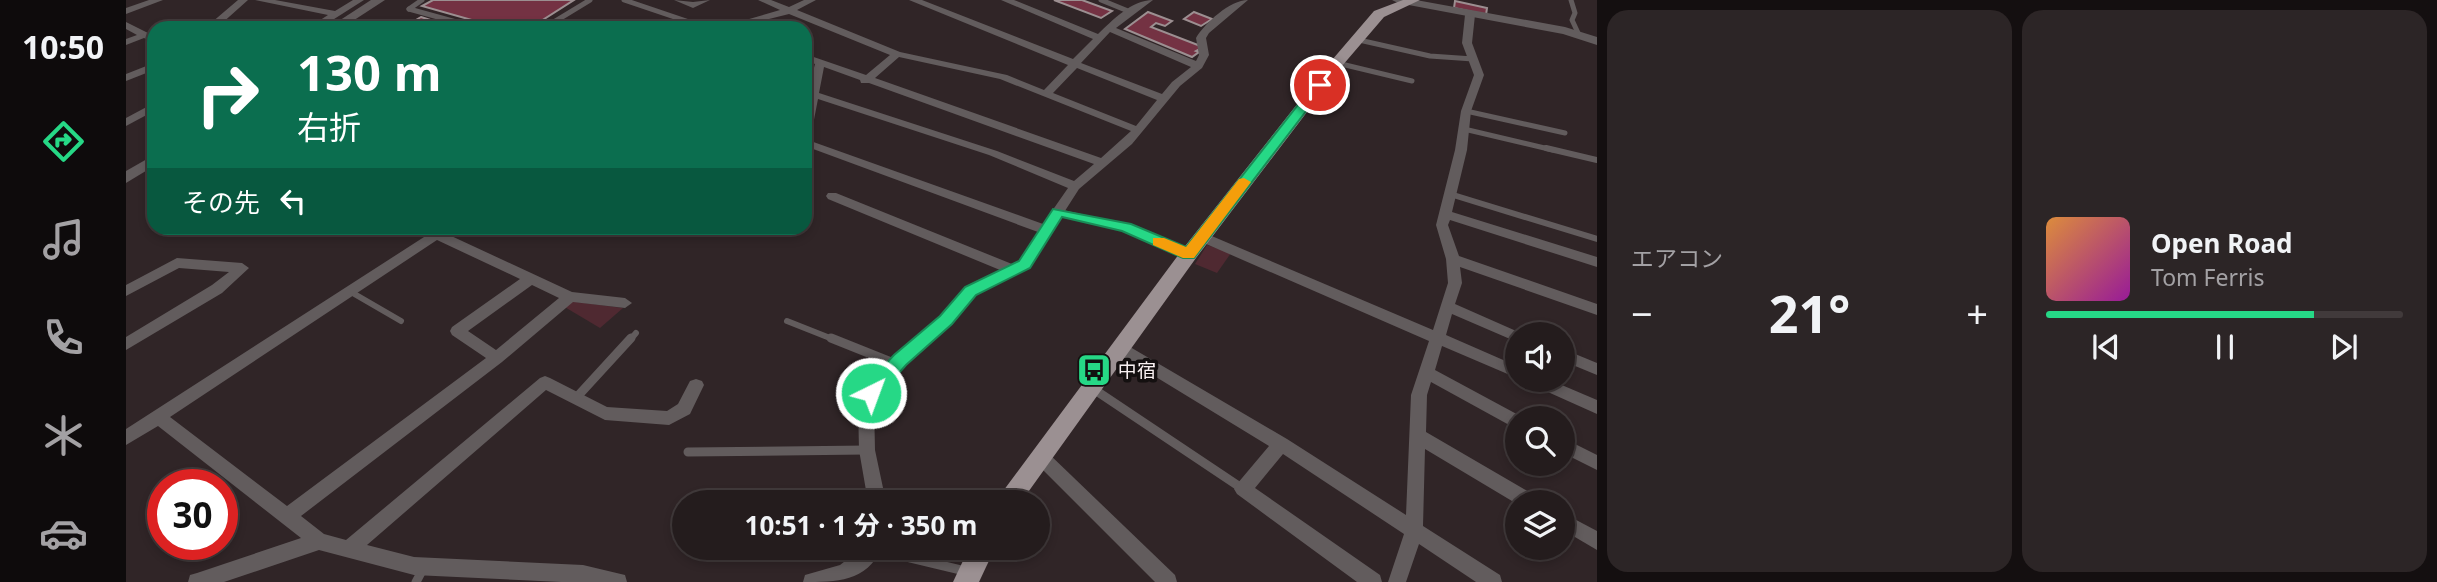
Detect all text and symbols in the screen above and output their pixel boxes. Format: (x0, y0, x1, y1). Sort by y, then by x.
text: 10:50 (22, 25, 104, 68)
text: 130 m (297, 39, 442, 105)
icon: right (182, 49, 273, 140)
pin (1290, 55, 1350, 115)
icon: arrive (1301, 66, 1339, 104)
text: 右折 (297, 105, 361, 148)
icon: directions (39, 117, 88, 166)
icon: left (274, 182, 312, 220)
text: その先 (182, 184, 260, 220)
icon: music (39, 215, 88, 264)
text: Open Road (2151, 225, 2293, 261)
text: エアコン (1631, 242, 1723, 274)
text: Tom Ferris (2151, 261, 2264, 293)
text: 21° (1769, 277, 1850, 348)
text: − (1631, 287, 1653, 339)
text: + (1966, 287, 1988, 339)
icon: phone (39, 313, 88, 362)
map controls (1505, 322, 1575, 560)
button: sound (1505, 322, 1575, 392)
icon: previous (2087, 328, 2125, 366)
icon: pause (2206, 328, 2244, 366)
icon: next (2325, 328, 2363, 366)
bus stop icon: 中宿 (1075, 351, 1113, 389)
position arrow (834, 356, 908, 430)
place label: 中宿 (1118, 357, 1156, 383)
button: search (1505, 406, 1575, 476)
icon: climate (39, 411, 88, 460)
speed limit sign: 30 (147, 469, 238, 560)
button: layers (1505, 490, 1575, 560)
text: 10:51 · 1 分 · 350 m (745, 507, 977, 543)
icon: car (39, 509, 88, 558)

